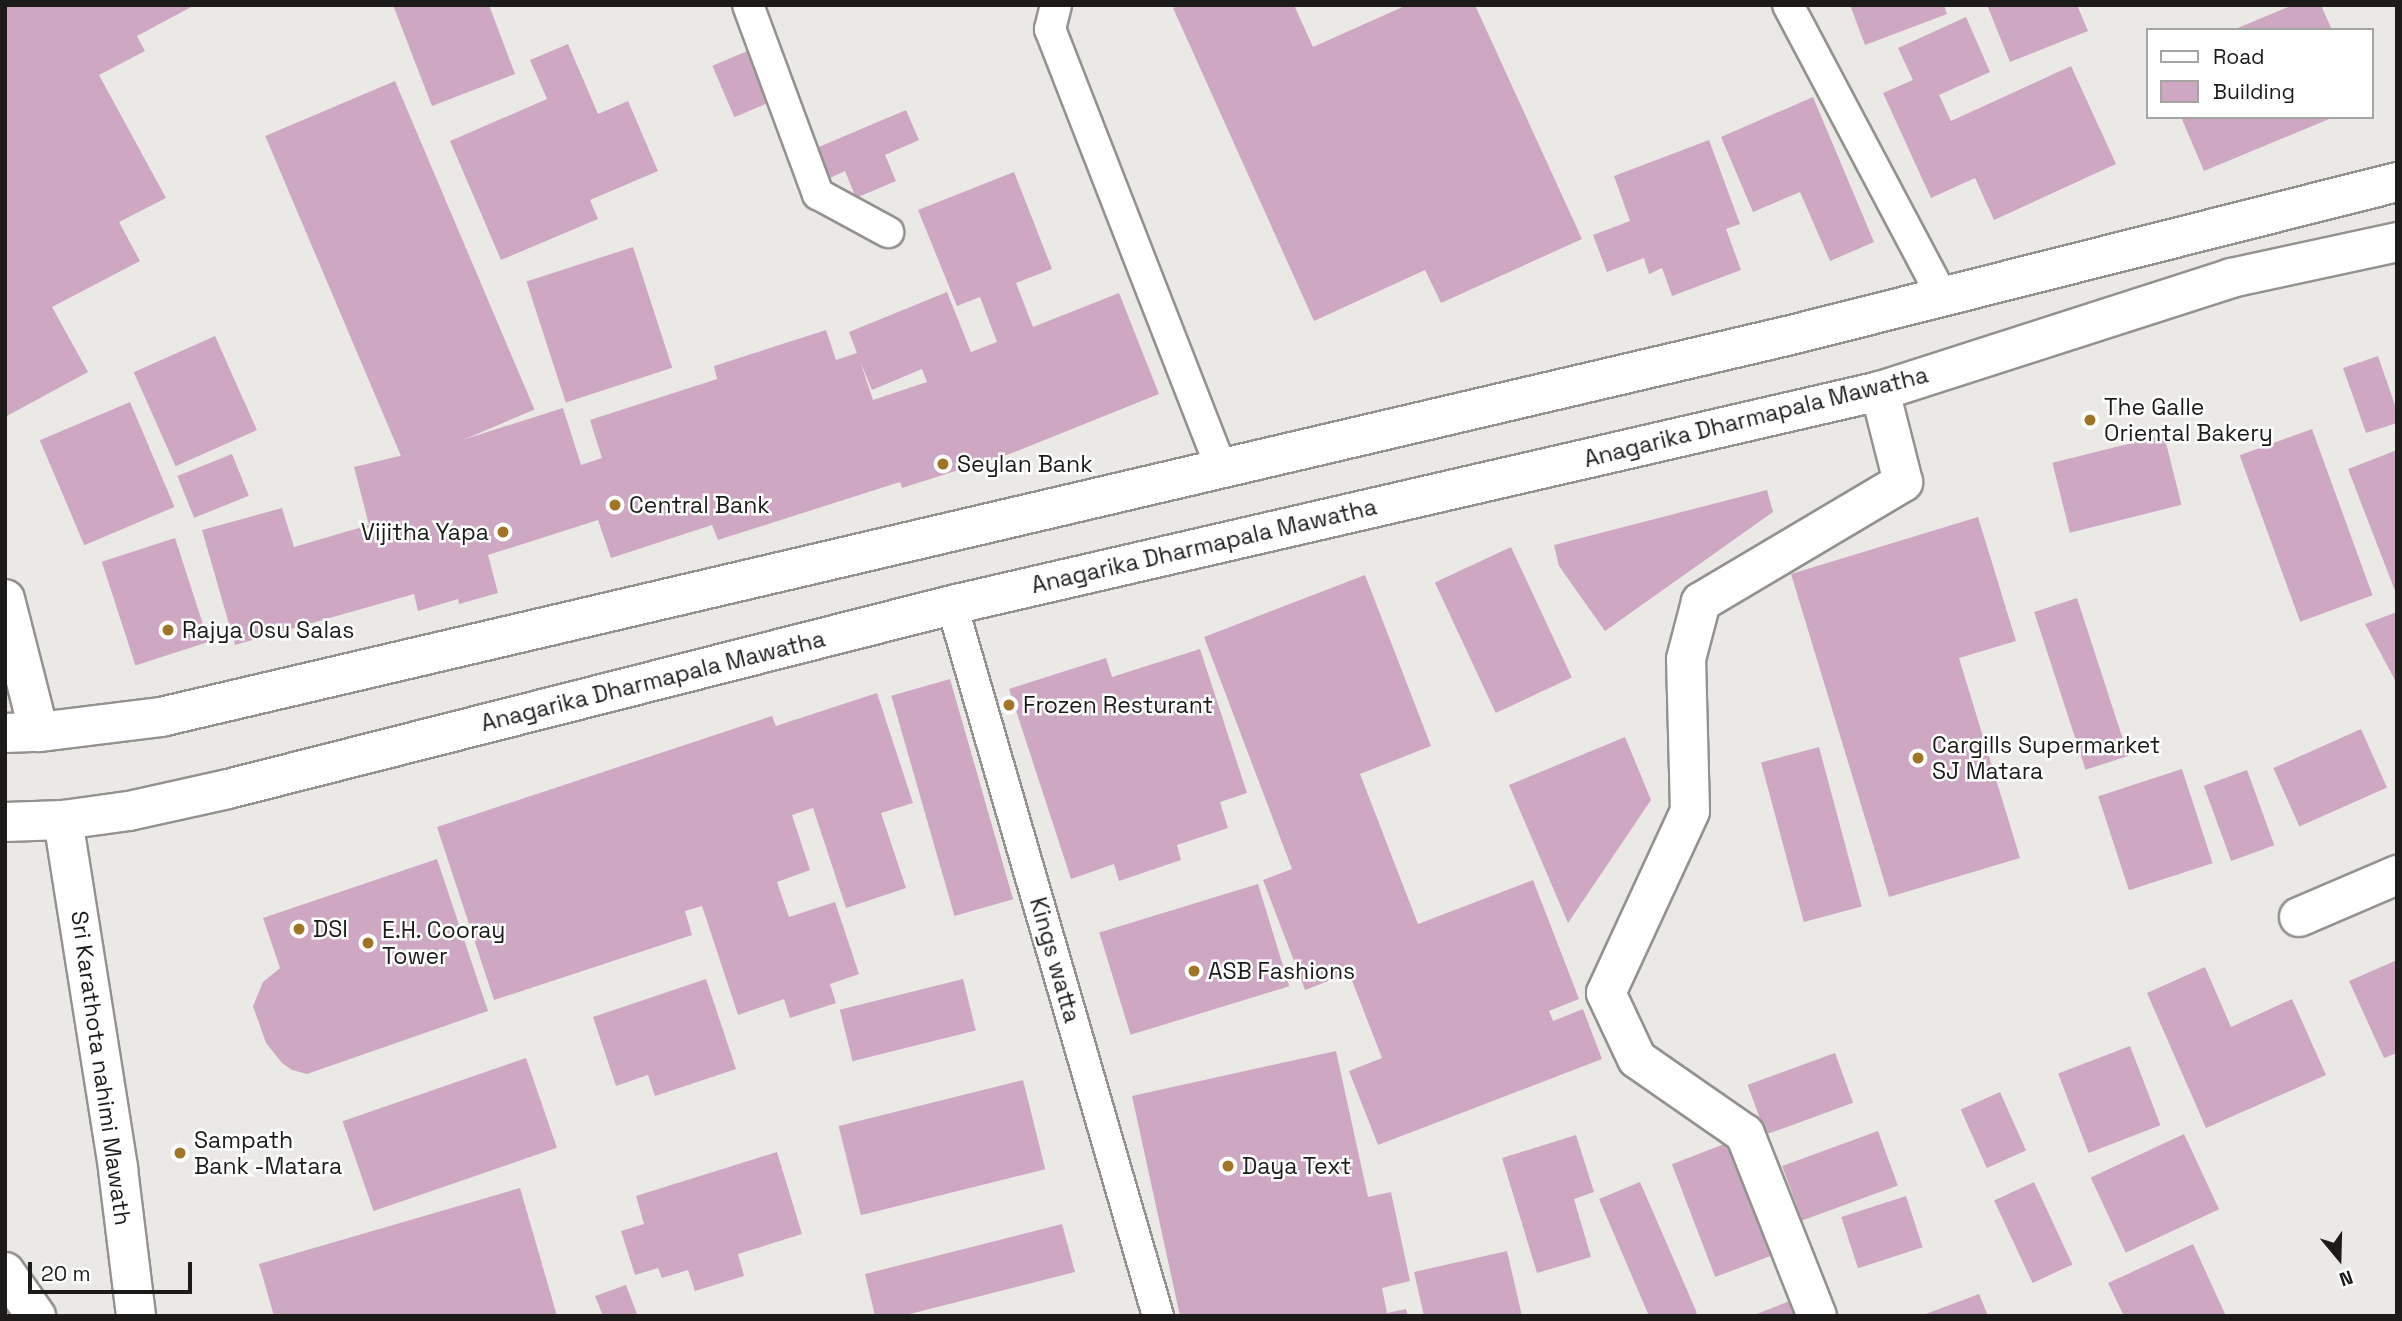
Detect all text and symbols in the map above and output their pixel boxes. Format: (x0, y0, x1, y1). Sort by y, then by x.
legend (2146, 28, 2374, 119)
text: Road (2213, 43, 2265, 70)
text: Building (2213, 78, 2295, 105)
street label: Anagarika Dharmapala Mawatha (1581, 361, 1931, 473)
place label: The Galle Oriental Bakery (2104, 393, 2273, 447)
marker: The Galle Oriental Bakery (2082, 412, 2098, 428)
place label: Seylan Bank (957, 450, 1093, 478)
marker: Seylan Bank (935, 456, 951, 472)
place label: Central Bank (629, 491, 770, 519)
street label: Anagarika Dharmapala Mawatha (1029, 493, 1379, 599)
marker: Central Bank (607, 497, 623, 513)
place label: Vijitha Yapa (361, 518, 489, 546)
marker: Vijitha Yapa (495, 524, 511, 540)
place label: Rajya Osu Salas (182, 616, 354, 644)
marker: Rajya Osu Salas (160, 622, 176, 638)
street label: Anagarika Dharmapala Mawatha (478, 625, 828, 737)
place label: Frozen Resturant (1023, 691, 1213, 719)
marker: Frozen Resturant (1001, 697, 1017, 713)
place label: Cargills Supermarket SJ Matara (1932, 731, 2160, 785)
marker: Cargills Supermarket SJ Matara (1910, 750, 1926, 766)
street label: Kings watta (1024, 894, 1086, 1026)
street label: Sri Karathota nahimi Mawath (65, 909, 137, 1227)
place label: DSI (313, 915, 348, 943)
place label: E.H. Cooray Tower (382, 916, 506, 970)
marker: DSI (291, 921, 307, 937)
marker: E.H. Cooray Tower (360, 935, 376, 951)
place label: ASB Fashions (1208, 957, 1355, 985)
marker: ASB Fashions (1186, 963, 1202, 979)
place label: Sampath Bank -Matara (194, 1126, 343, 1180)
marker: Sampath Bank -Matara (172, 1145, 188, 1161)
place label: Daya Text (1242, 1152, 1352, 1180)
marker: Daya Text (1220, 1158, 1236, 1174)
north arrow (2304, 1223, 2374, 1293)
scale bar (32, 1248, 196, 1292)
text: 20 m (41, 1260, 91, 1287)
text: N (2336, 1264, 2356, 1292)

